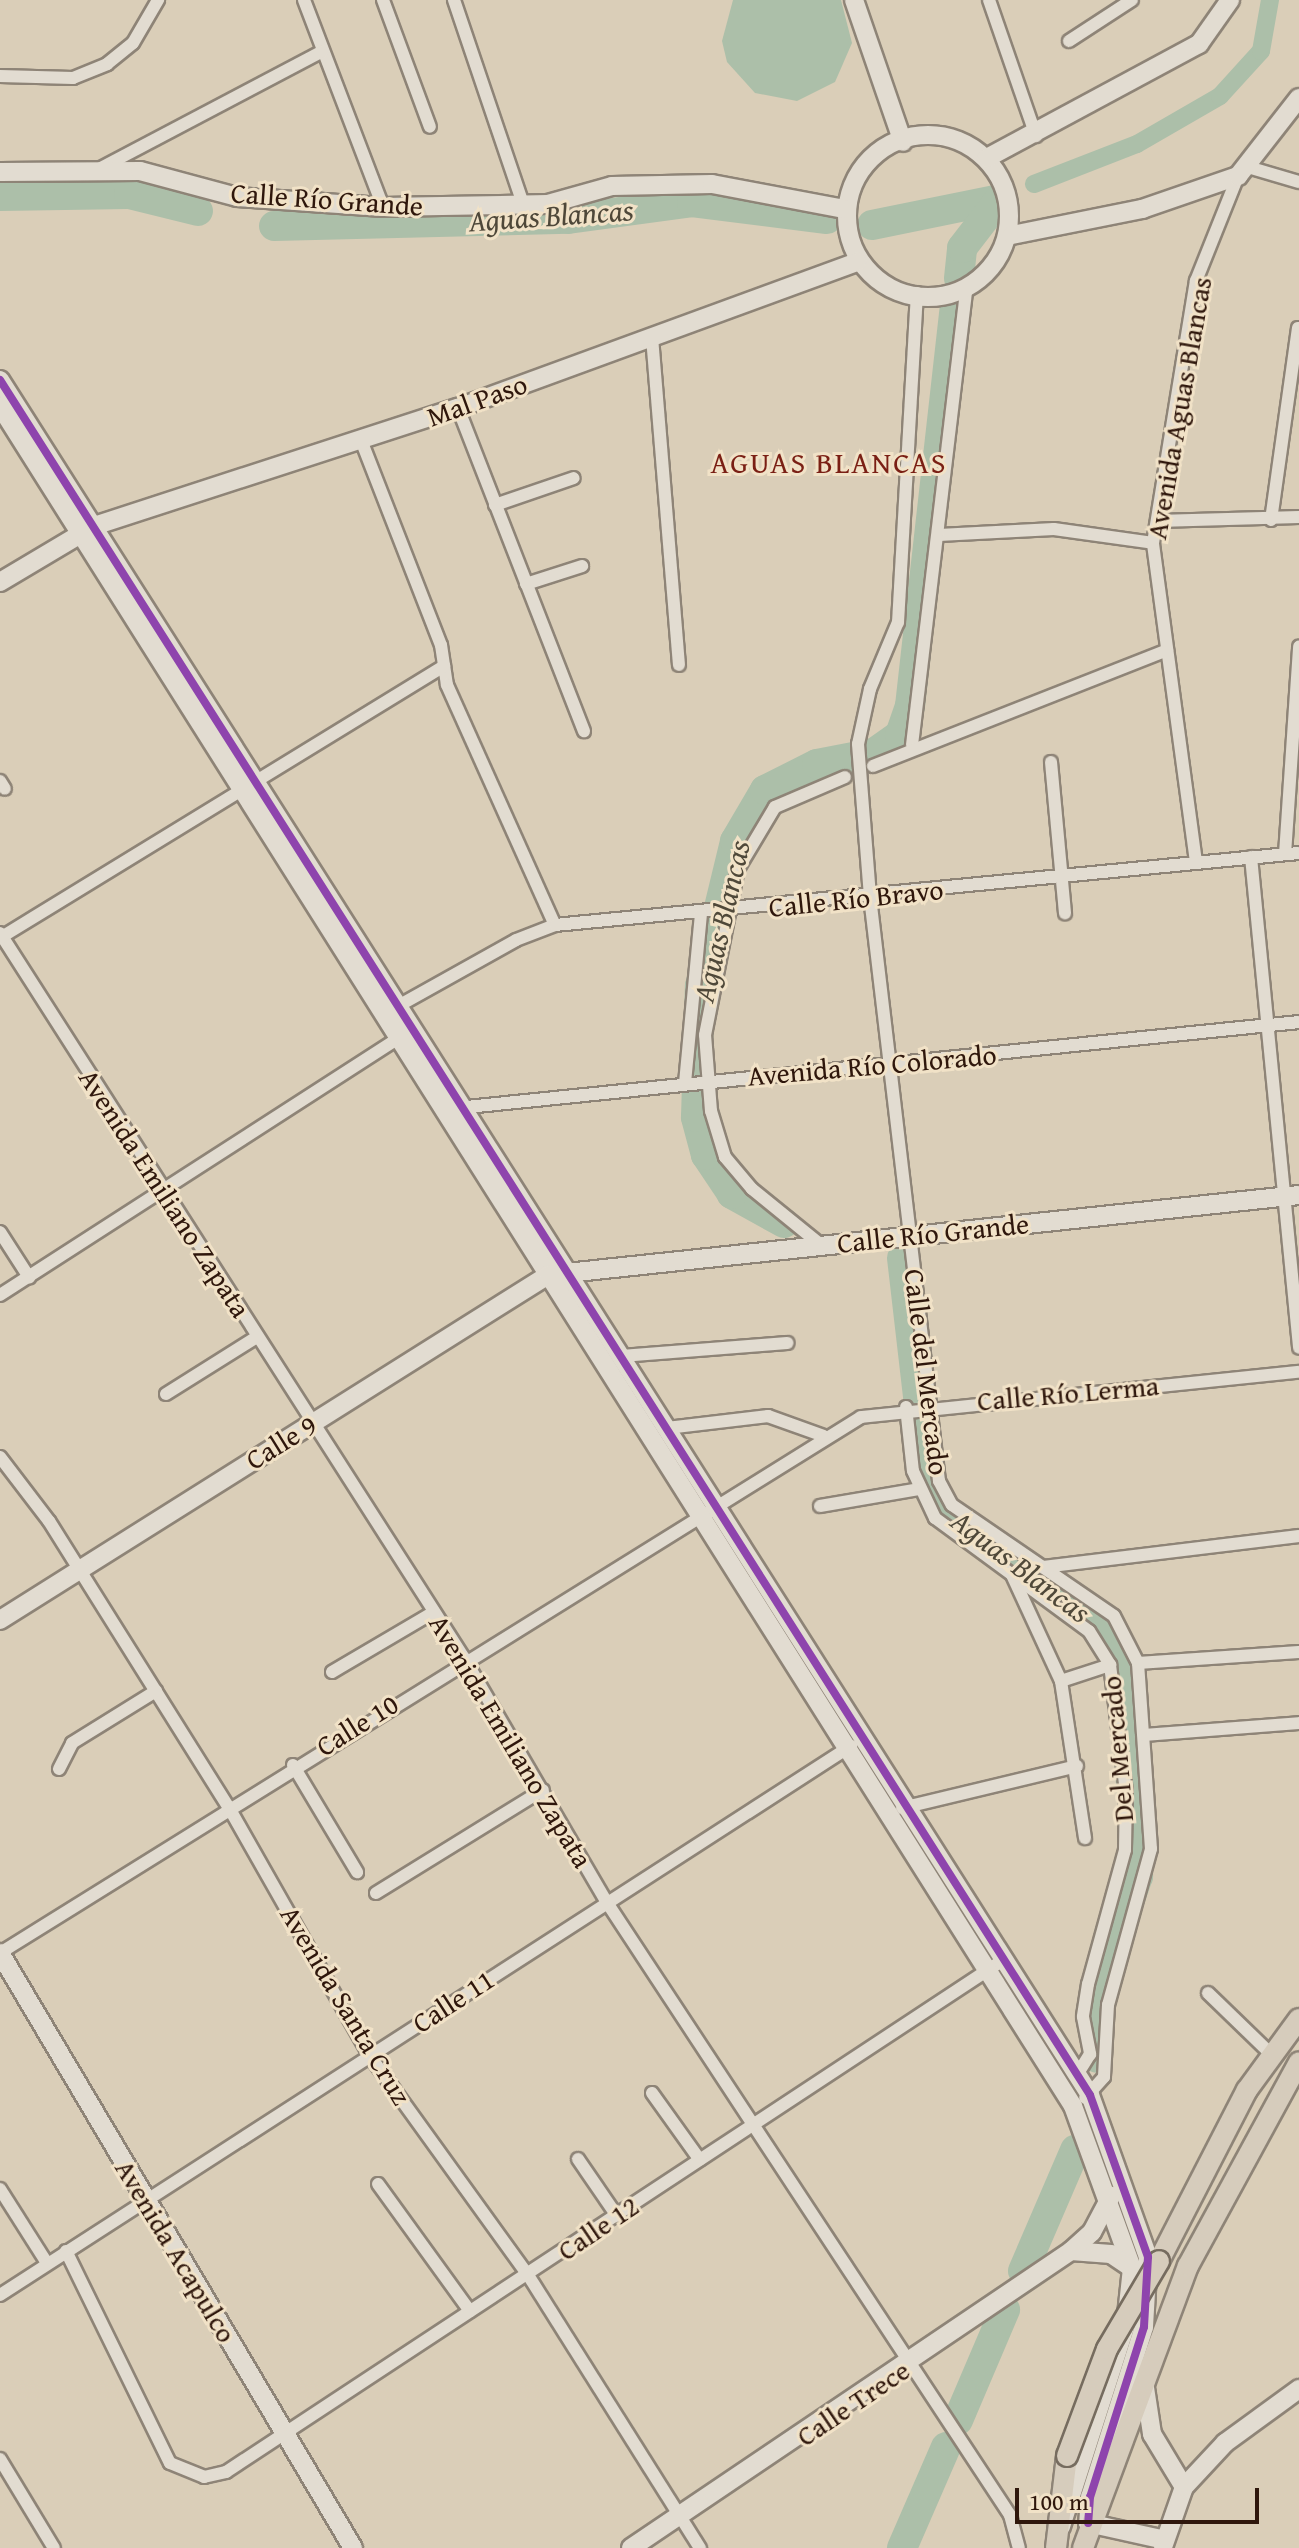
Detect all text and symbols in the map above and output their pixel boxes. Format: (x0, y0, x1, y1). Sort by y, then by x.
street label: Calle Río Grande (230, 176, 424, 222)
water label: Aguas Blancas (468, 191, 634, 239)
street label: Avenida Aguas Blancas (1139, 274, 1219, 542)
street label: Mal Paso (422, 366, 532, 434)
district label: AGUAS BLANCAS (711, 444, 947, 480)
water label: Aguas Blancas (685, 837, 757, 1005)
street label: Calle Río Bravo (767, 872, 945, 924)
street label: Avenida Río Colorado (746, 1037, 998, 1093)
street label: Avenida Emiliano Zapata (72, 1062, 258, 1324)
street label: Calle Río Grande (835, 1206, 1031, 1260)
street label: Calle del Mercado (898, 1267, 956, 1477)
street label: Calle Río Lerma (976, 1368, 1160, 1418)
street label: Calle 9 (239, 1407, 323, 1477)
water label: Aguas Blancas (944, 1502, 1098, 1630)
street label: Avenida Emiliano Zapata (422, 1608, 600, 1874)
street label: Del Mercado (1094, 1675, 1140, 1823)
street label: Calle 10 (310, 1687, 404, 1763)
street label: Avenida Santa Cruz (273, 1899, 419, 2111)
street label: Calle 11 (406, 1962, 500, 2040)
street label: Avenida Acapulco (108, 2153, 244, 2349)
street label: Calle 12 (551, 2189, 645, 2267)
street label: Calle Trece (790, 2353, 916, 2453)
scale bar (1019, 2472, 1263, 2522)
text: 100 m (1029, 2484, 1089, 2519)

